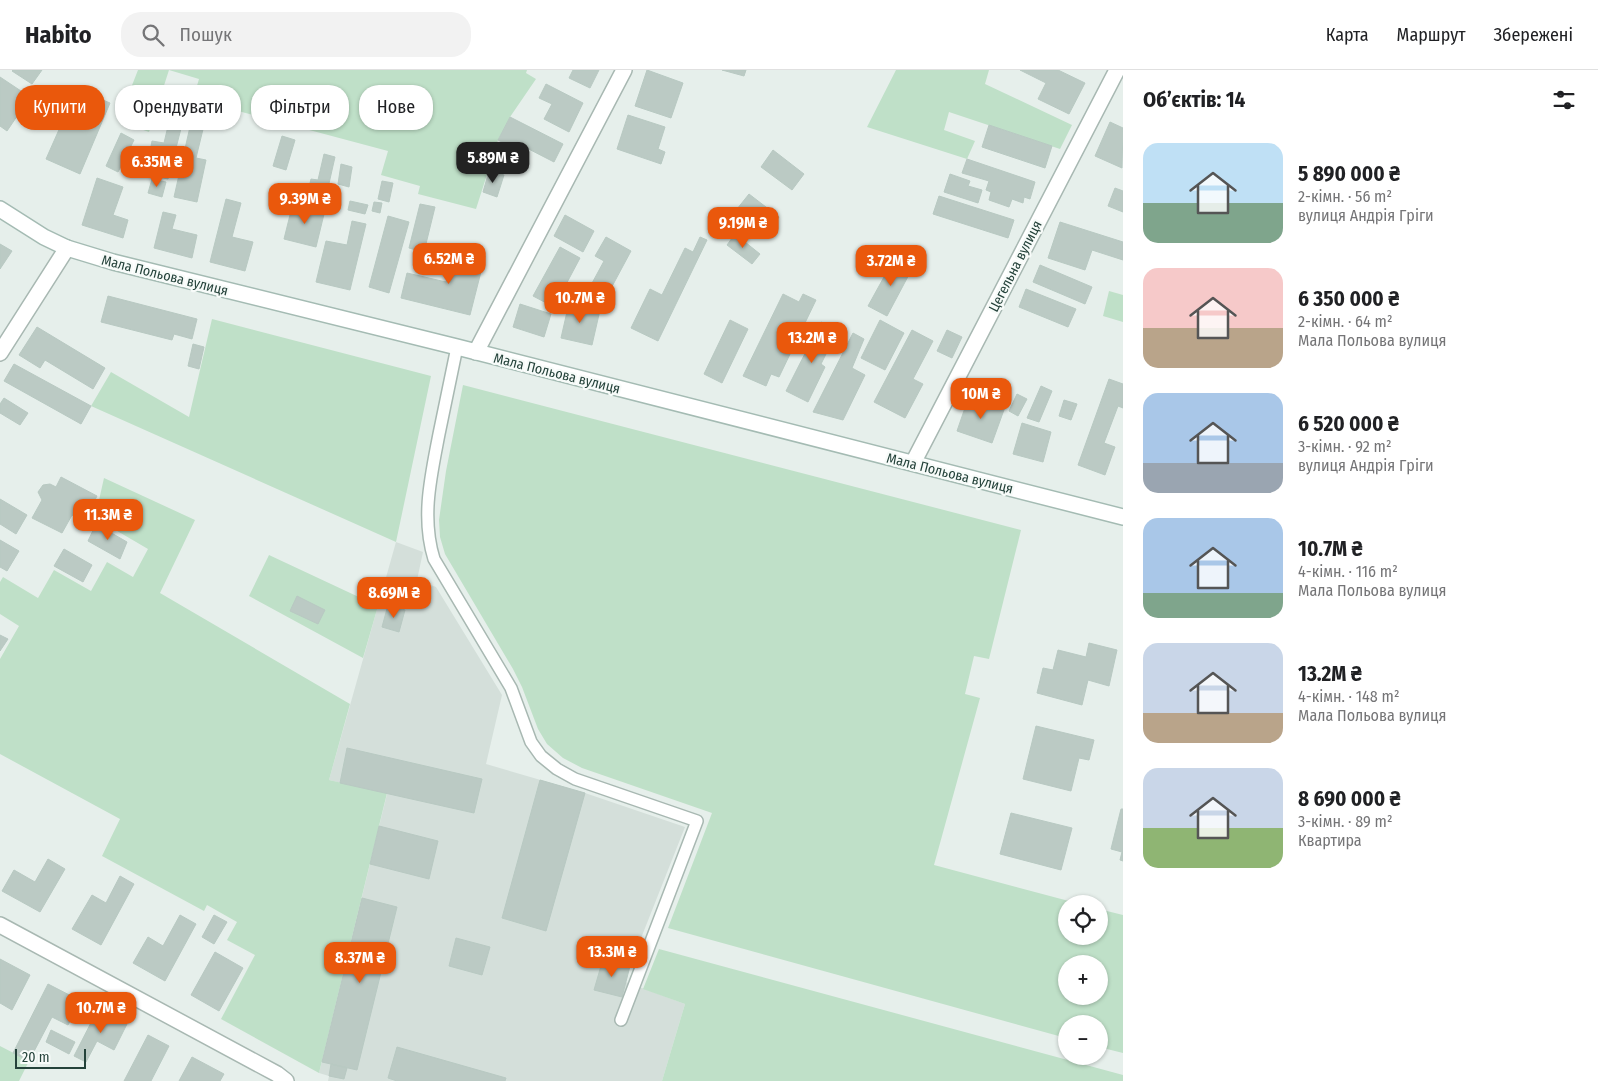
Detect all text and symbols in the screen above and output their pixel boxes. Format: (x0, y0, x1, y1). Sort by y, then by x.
search box (121, 12, 471, 57)
text: Habito (25, 21, 91, 49)
icon: search (139, 21, 167, 49)
text: Пошук (179, 23, 232, 46)
text: Карта (1326, 24, 1369, 46)
text: Маршрут (1397, 24, 1466, 46)
text: Збережені (1494, 24, 1573, 46)
chip: Купити (15, 85, 105, 130)
chip: Орендувати (115, 85, 241, 130)
chip: Фільтри (251, 85, 349, 130)
chip: Нове (359, 85, 433, 130)
icon: filters (1550, 86, 1578, 114)
text: Об’єктів: 14 (1143, 87, 1245, 113)
pin: 5.89M ₴ (447, 142, 539, 184)
pin: 6.35M ₴ (111, 146, 203, 188)
text: 5.89M ₴ (467, 148, 519, 167)
text: 6.35M ₴ (131, 152, 183, 171)
text: 5 890 000 ₴ (1298, 161, 1400, 187)
icon: home (1183, 163, 1243, 223)
pin: 9.39M ₴ (259, 182, 351, 225)
text: 2-кімн. · 56 m² (1298, 187, 1392, 206)
text: 9.39M ₴ (279, 189, 331, 208)
pin: 9.19M ₴ (697, 206, 789, 249)
text: вулиця Андрія Гріги (1298, 206, 1434, 225)
text: 9.19M ₴ (719, 213, 767, 232)
street label: Цегельна вулиця (985, 218, 1046, 315)
pin: 6.52M ₴ (403, 242, 495, 285)
pin: 3.72M ₴ (845, 244, 937, 287)
text: 6.52M ₴ (424, 249, 474, 268)
text: 3.72M ₴ (867, 251, 915, 270)
street label: Мала Польова вулиця (100, 252, 230, 299)
pin: 10.7M ₴ (534, 282, 626, 324)
text: 6 350 000 ₴ (1298, 286, 1399, 312)
text: 10.7M ₴ (555, 288, 605, 307)
icon: home (1183, 288, 1243, 348)
text: 2-кімн. · 64 m² (1298, 312, 1393, 331)
pin: 13.2M ₴ (766, 322, 858, 364)
text: 13.2M ₴ (788, 328, 836, 347)
text: Мала Польова вулиця (1298, 331, 1446, 350)
street label: Мала Польова вулиця (492, 350, 622, 397)
pin: 10M ₴ (946, 378, 1016, 420)
text: 10M ₴ (962, 384, 1000, 403)
text: 6 520 000 ₴ (1298, 411, 1399, 437)
icon: home (1183, 413, 1243, 473)
text: 3-кімн. · 92 m² (1298, 437, 1392, 456)
street label: Мала Польова вулиця (885, 450, 1015, 497)
text: вулиця Андрія Гріги (1298, 456, 1434, 475)
pin: 11.3M ₴ (62, 498, 154, 541)
text: 11.3M ₴ (84, 505, 132, 524)
text: 10.7M ₴ (1298, 536, 1363, 562)
icon: home (1183, 538, 1243, 598)
text: 4-кімн. · 116 m² (1298, 562, 1398, 581)
pin: 8.69M ₴ (348, 576, 440, 619)
text: Мала Польова вулиця (1298, 581, 1446, 600)
text: 8.69M ₴ (368, 583, 420, 602)
text: 13.2M ₴ (1298, 661, 1362, 687)
icon: home (1183, 663, 1243, 723)
text: 4-кімн. · 148 m² (1298, 687, 1400, 706)
text: Мала Польова вулиця (1298, 706, 1446, 725)
text: 8 690 000 ₴ (1298, 786, 1401, 812)
icon: home (1183, 788, 1243, 848)
text: 3-кімн. · 89 m² (1298, 812, 1393, 831)
text: Квартира (1298, 831, 1362, 850)
map controls (1058, 895, 1108, 1065)
button: locate (1058, 895, 1108, 945)
pin: 13.3M ₴ (566, 936, 658, 978)
pin: 8.37M ₴ (314, 942, 406, 984)
text: 13.3M ₴ (587, 942, 637, 961)
text: 8.37M ₴ (335, 948, 385, 967)
button: + (1058, 955, 1108, 1005)
pin: 10.7M ₴ (55, 992, 147, 1034)
text: 10.7M ₴ (76, 998, 126, 1017)
button: − (1058, 1015, 1108, 1065)
scale bar (15, 1046, 86, 1069)
text: 20 m (22, 1049, 50, 1066)

